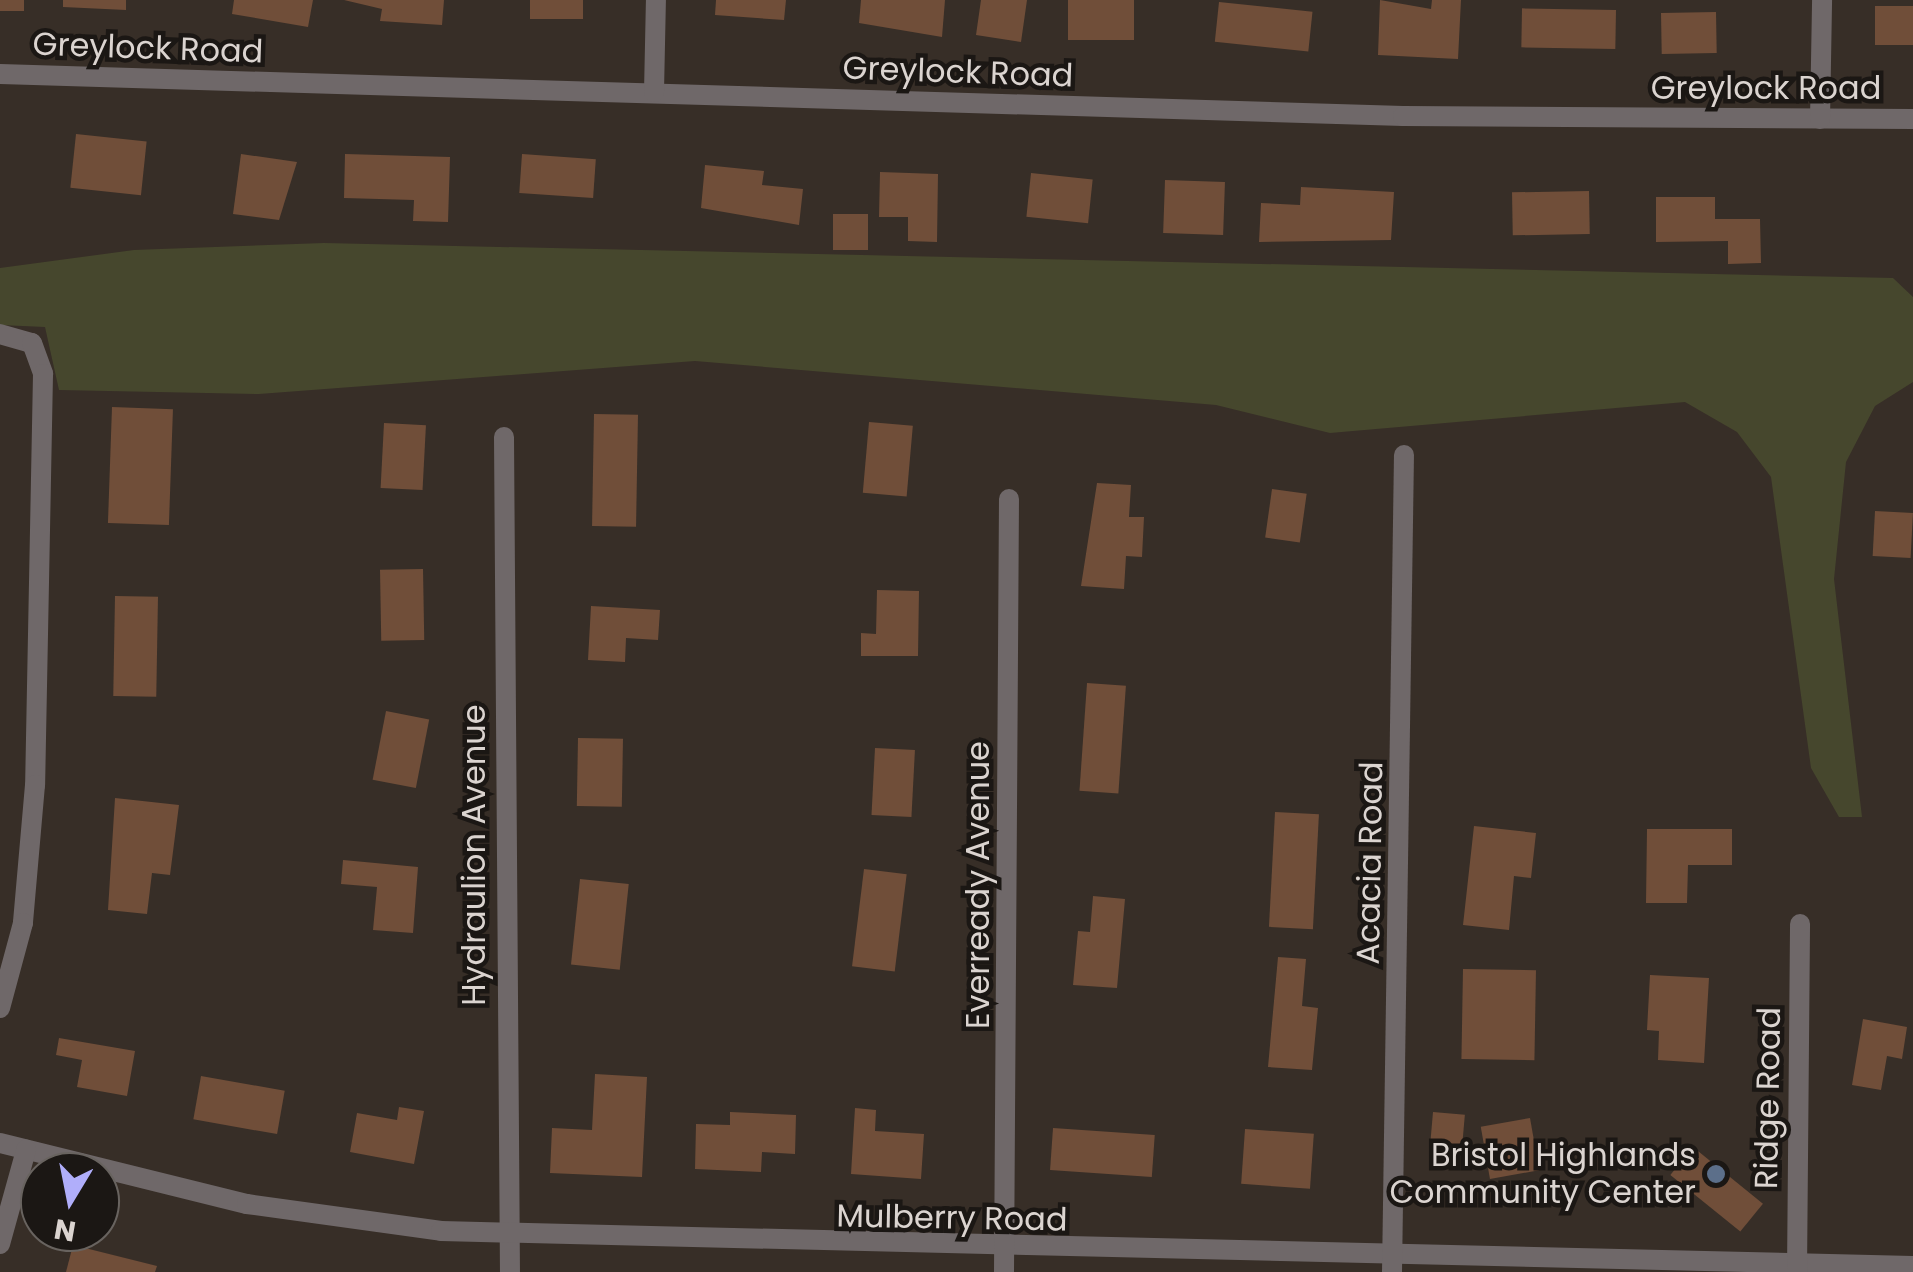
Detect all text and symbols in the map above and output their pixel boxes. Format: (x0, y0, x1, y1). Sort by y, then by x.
street label: Greylock Road (32, 25, 264, 71)
street label: Greylock Road (842, 49, 1074, 95)
street label: Greylock Road (1651, 69, 1881, 107)
street label: Hydraulion Avenue (455, 704, 493, 1006)
street label: Everready Avenue (959, 741, 997, 1029)
street label: Acacia Road (1349, 761, 1391, 965)
street label: Ridge Road (1747, 1007, 1789, 1189)
place label: Bristol Highlands Community Center (1389, 1137, 1696, 1212)
north arrow (20, 1152, 120, 1252)
marker: Bristol Highlands Community Center (1705, 1163, 1727, 1185)
street label: Mulberry Road (836, 1197, 1068, 1239)
text: N (51, 1209, 79, 1251)

